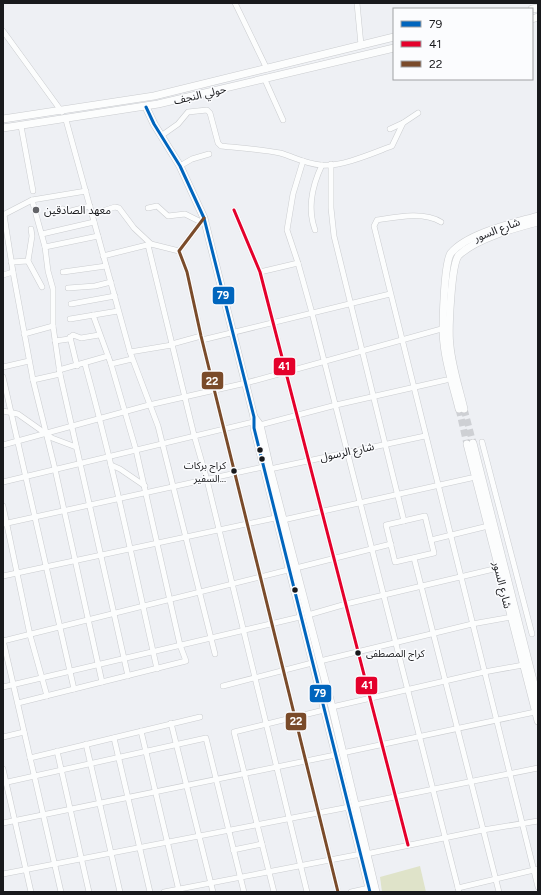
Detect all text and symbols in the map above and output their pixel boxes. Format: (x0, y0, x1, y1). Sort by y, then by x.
legend (393, 8, 533, 80)
text: 79 (429, 17, 442, 31)
text: 41 (429, 37, 441, 51)
text: 22 (429, 57, 442, 71)
street label: حولي النجف (172, 83, 229, 110)
place label: معهد الصادقين (44, 204, 111, 217)
marker: معهد الصادقين (31, 205, 41, 215)
street label: شارع السور (471, 215, 523, 246)
line badge: 79 (212, 286, 235, 305)
text: 79 (217, 289, 229, 302)
line badge: 41 (273, 357, 296, 376)
text: 41 (278, 360, 290, 373)
line badge: 22 (201, 371, 224, 390)
text: 22 (206, 375, 218, 388)
street label: شارع الرسول (319, 440, 376, 465)
unlabelled marker (255, 445, 265, 455)
unlabelled marker (257, 454, 267, 464)
place label: كراج بركات السفير... (184, 459, 227, 485)
marker: كراج بركات السفير... (229, 466, 239, 476)
street label: شارع السور (489, 559, 514, 611)
unlabelled marker (290, 585, 300, 595)
place label: كراج المصطفى (366, 647, 426, 661)
marker: كراج المصطفى (353, 648, 363, 658)
line badge: 41 (355, 676, 378, 695)
text: 41 (361, 679, 373, 692)
line badge: 79 (309, 684, 332, 703)
text: 79 (314, 687, 326, 700)
line badge: 22 (285, 712, 307, 731)
text: 22 (290, 715, 302, 728)

